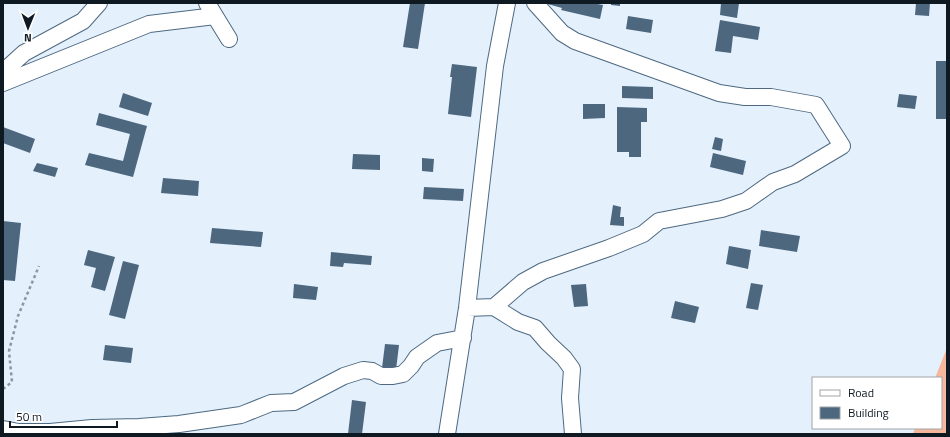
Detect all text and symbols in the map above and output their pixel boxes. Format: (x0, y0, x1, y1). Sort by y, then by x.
north arrow (8, 8, 48, 48)
text: N (24, 30, 32, 46)
legend (812, 377, 942, 429)
text: Road (848, 383, 874, 402)
scale bar (10, 403, 117, 429)
text: Building (848, 403, 889, 422)
text: 50 m (16, 407, 42, 426)

